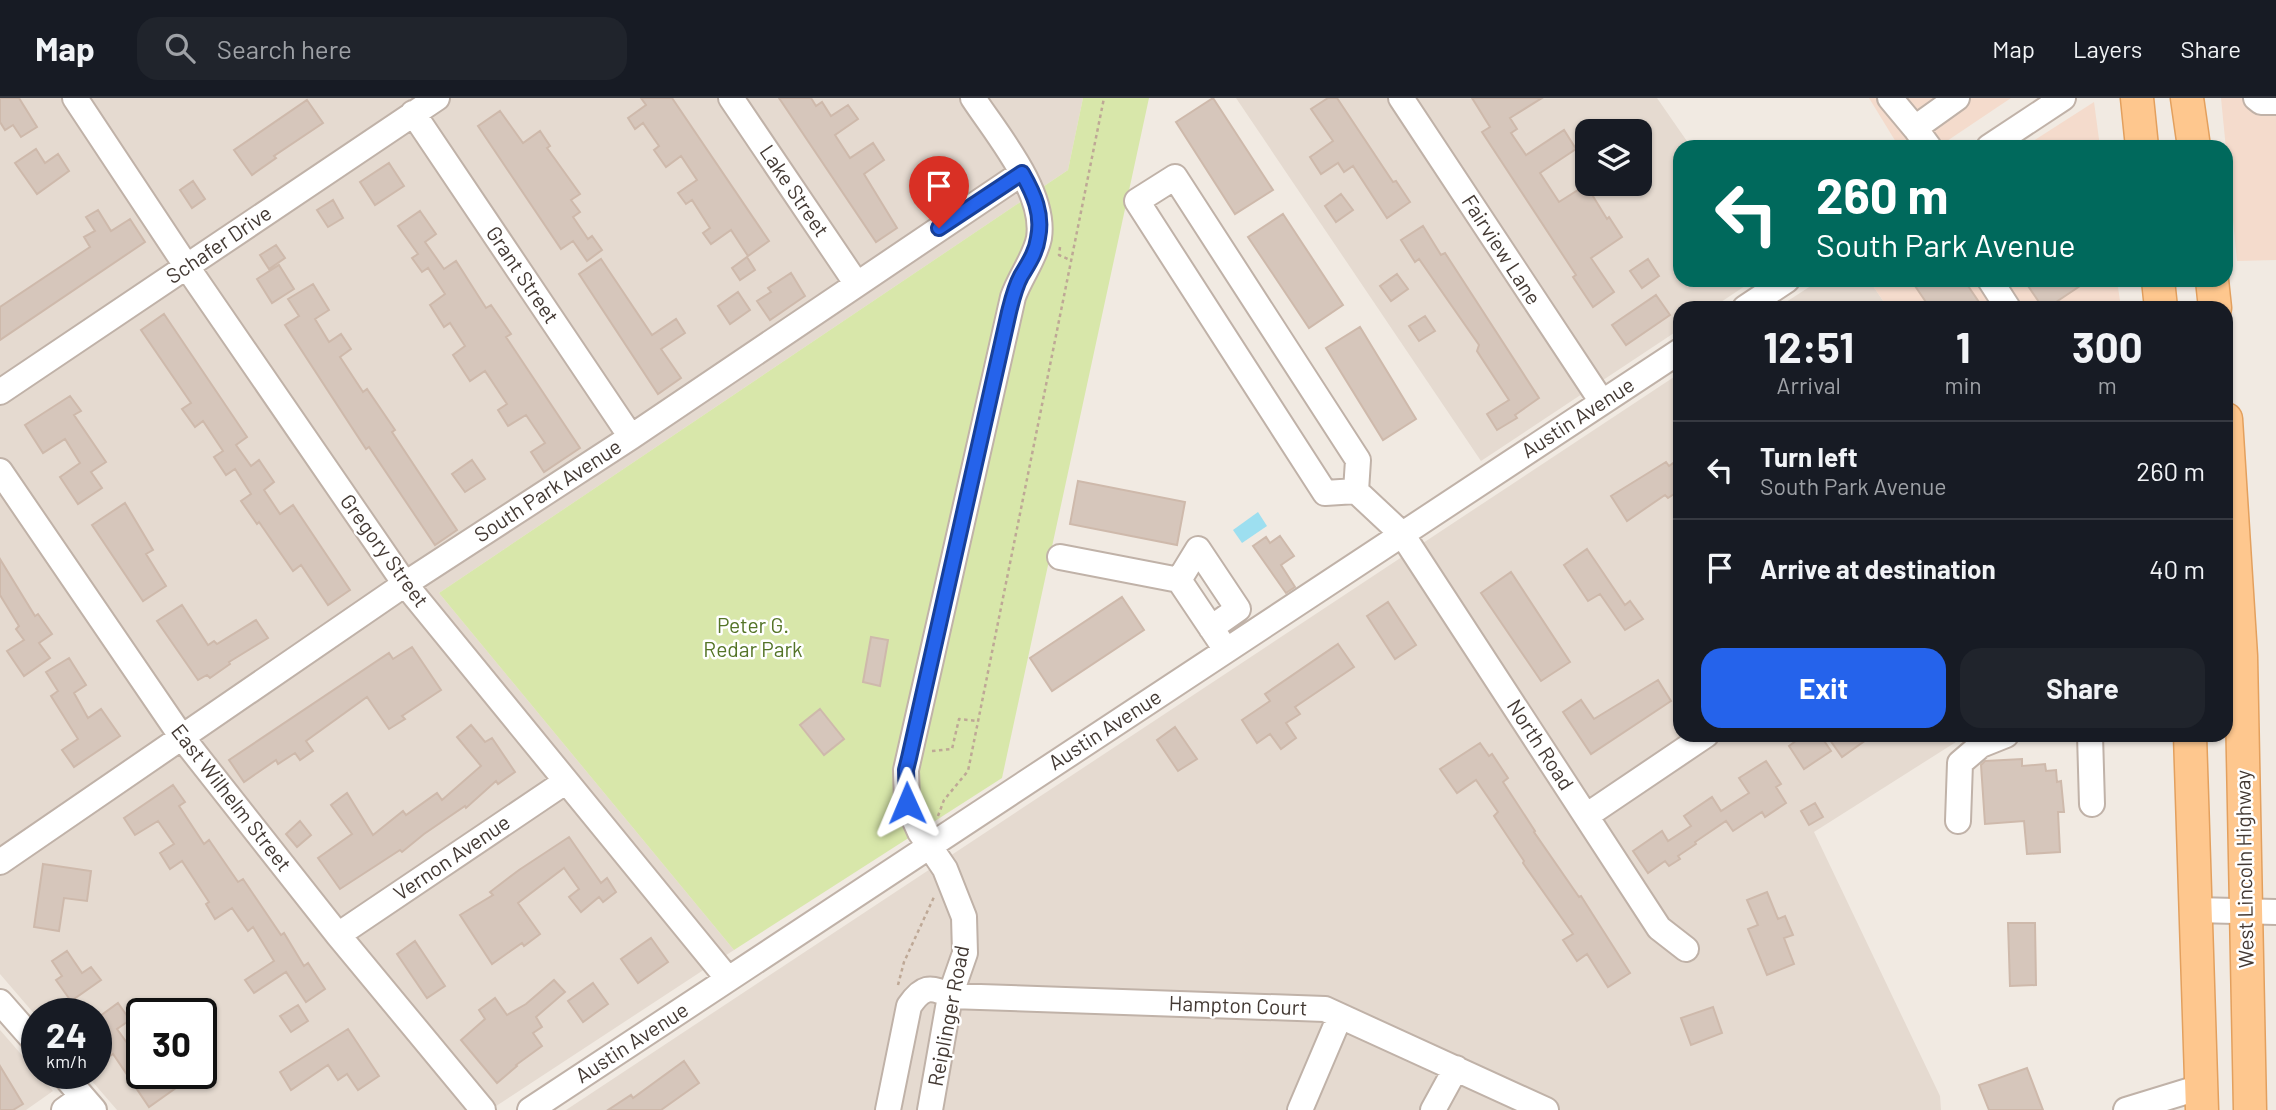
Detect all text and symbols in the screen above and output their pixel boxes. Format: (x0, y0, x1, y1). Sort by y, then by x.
search box (137, 17, 627, 80)
text: Map (35, 28, 95, 68)
icon: search (161, 29, 199, 67)
text: Search here (217, 33, 352, 64)
text: Map (1992, 34, 2035, 63)
text: Layers (2073, 34, 2142, 63)
text: Share (2180, 34, 2241, 63)
map controls (1575, 119, 1652, 196)
button: layers (1575, 119, 1652, 196)
street label: Lake Street (755, 139, 835, 241)
pin (909, 156, 969, 228)
text: 260 m (1816, 165, 1948, 224)
icon: arrive (920, 167, 958, 205)
icon: left (1701, 168, 1792, 259)
street label: Fairview Lane (1457, 189, 1547, 309)
street label: Schafer Drive (161, 199, 276, 288)
street label: Grant Street (482, 221, 565, 327)
text: South Park Avenue (1816, 225, 2076, 263)
text: 12:51 (1763, 321, 1854, 371)
text: 1 (1956, 321, 1971, 371)
text: 300 (2072, 321, 2143, 371)
street label: Austin Avenue (1516, 371, 1638, 462)
text: Arrival (1777, 371, 1841, 399)
text: min (1944, 371, 1982, 399)
text: m (2098, 371, 2117, 399)
street label: South Park Avenue (469, 433, 625, 547)
text: Turn left (1760, 441, 1858, 472)
icon: left (1701, 451, 1739, 489)
text: 260 m (2136, 455, 2205, 486)
text: South Park Avenue (1760, 472, 1947, 500)
street label: Gregory Street (336, 489, 435, 612)
icon: arrive (1701, 549, 1739, 587)
text: Arrive at destination (1760, 553, 1996, 584)
text: 40 m (2149, 553, 2205, 584)
park label: Peter G. Redar Park (703, 612, 803, 661)
button: Exit (1701, 648, 1946, 728)
button: Share (1960, 648, 2205, 728)
street label: Austin Avenue (1043, 683, 1165, 774)
street label: North Road (1503, 694, 1580, 794)
street label: East Wilhelm Street (167, 718, 297, 876)
position arrow (870, 766, 944, 840)
street label: West Lincoln Highway (2229, 769, 2258, 968)
street label: Vernon Avenue (388, 809, 514, 905)
street label: Reiplinger Road (922, 943, 973, 1088)
street label: Hampton Court (1168, 990, 1308, 1019)
street label: Austin Avenue (570, 996, 692, 1087)
speed limit sign: 30 (126, 998, 217, 1089)
text: 24 (46, 1013, 87, 1055)
text: km/h (46, 1050, 87, 1072)

